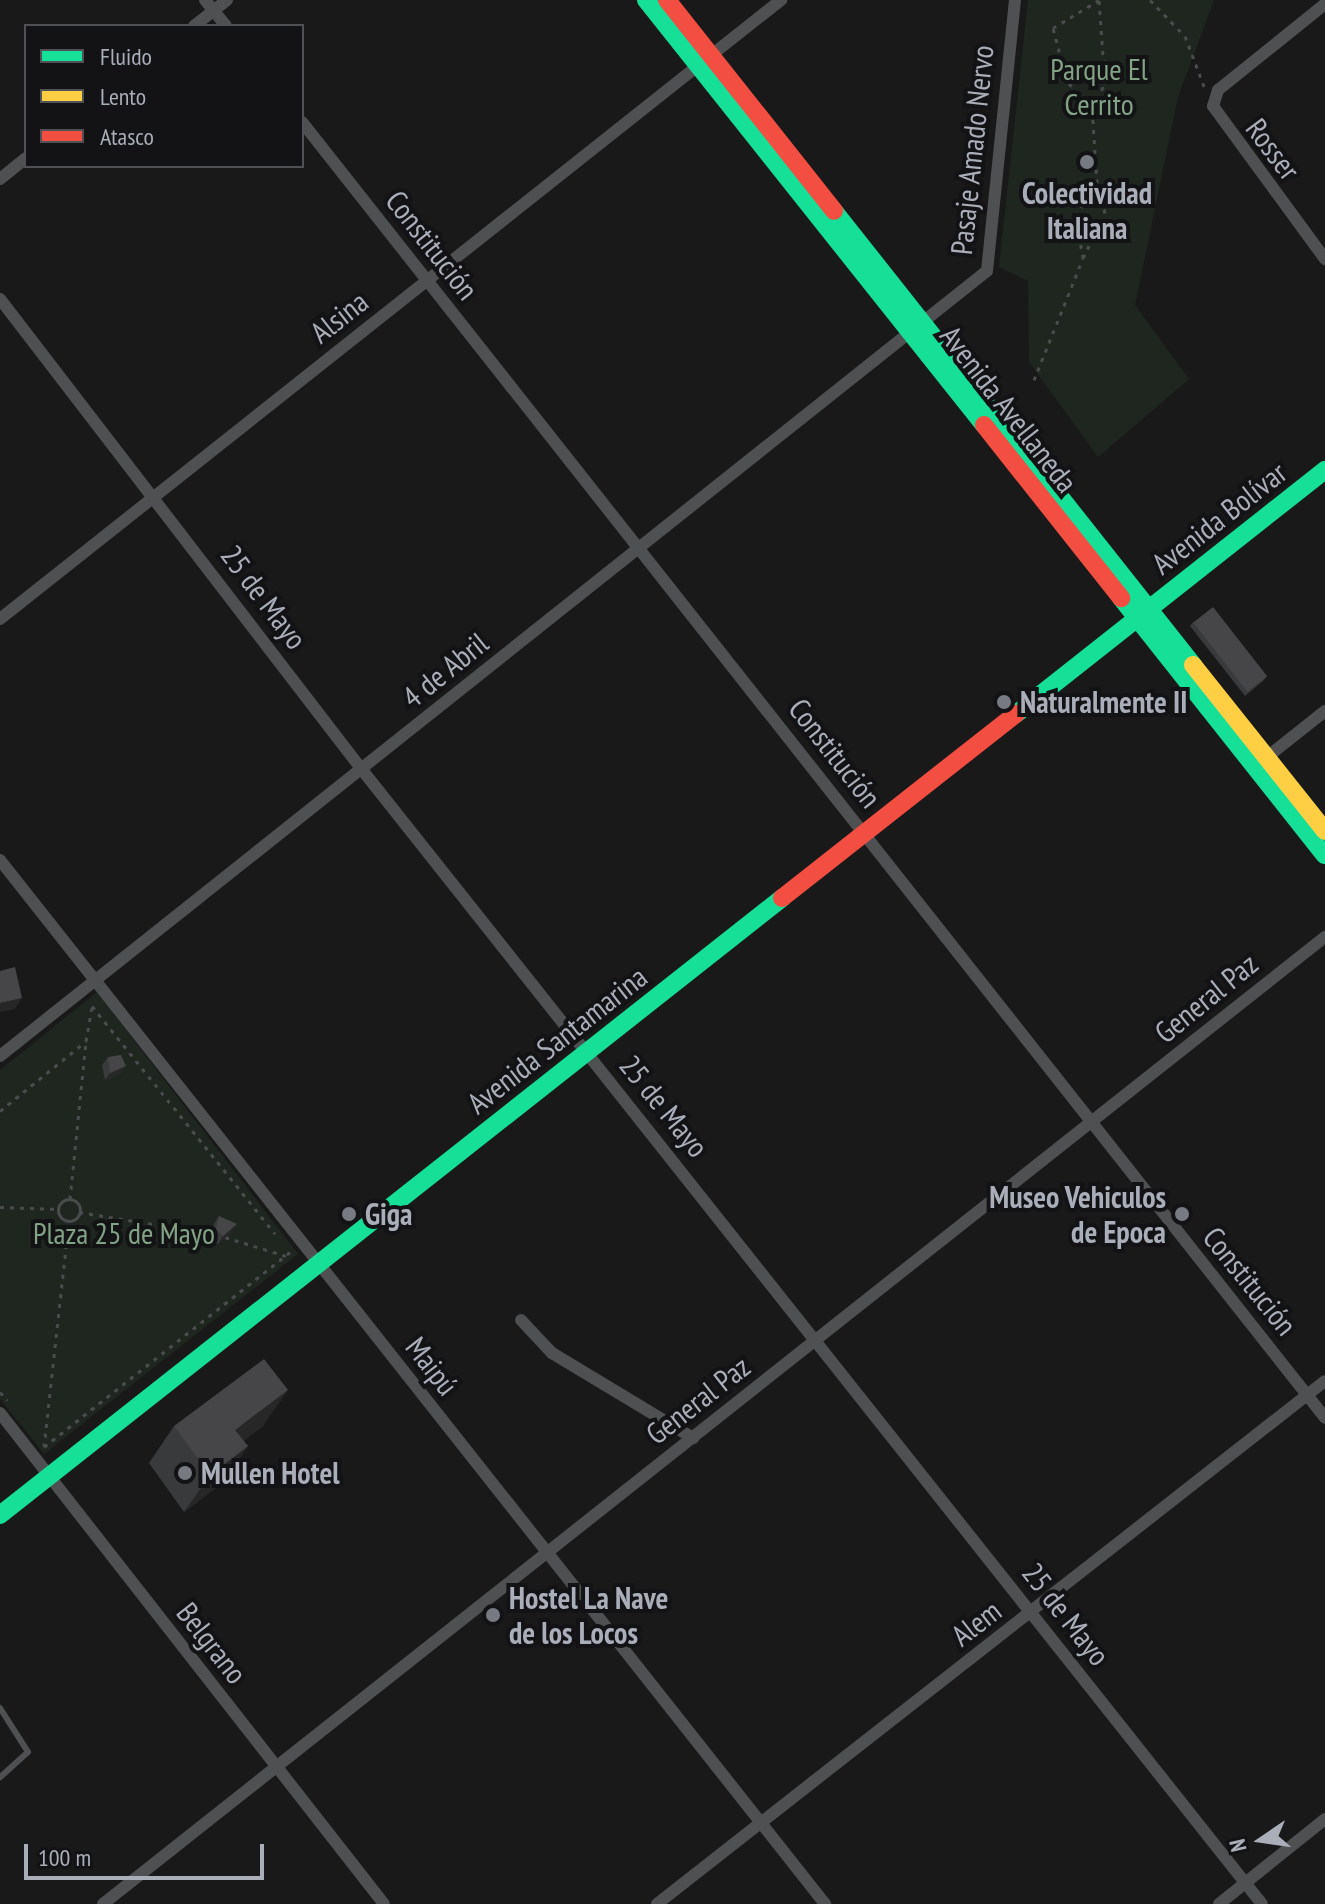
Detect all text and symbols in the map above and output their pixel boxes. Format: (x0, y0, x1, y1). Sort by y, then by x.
legend (24, 24, 304, 168)
text: Fluido (100, 41, 152, 72)
street label: Pasaje Amado Nervo (943, 43, 1001, 257)
park label: Parque El Cerrito (1050, 51, 1148, 122)
text: Lento (100, 81, 146, 112)
street label: Rosser (1238, 111, 1308, 187)
text: Atasco (100, 121, 154, 152)
marker: Colectividad Italiana (1078, 153, 1096, 171)
place label: Colectividad Italiana (1022, 175, 1152, 246)
street label: Constitución (378, 183, 486, 307)
street label: Alsina (303, 283, 375, 351)
street label: Avenida Avellaneda (933, 318, 1085, 500)
street label: Avenida Bolívar (1145, 454, 1293, 582)
street label: 25 de Mayo (213, 538, 315, 656)
street label: 4 de Abril (395, 624, 495, 716)
place label: Naturalmente II (1020, 684, 1187, 720)
street label: Constitución (781, 691, 889, 815)
marker: Naturalmente II (995, 693, 1013, 711)
street label: General Paz (1147, 946, 1265, 1050)
street label: Avenida Santamarina (460, 959, 654, 1121)
street label: 25 de Mayo (612, 1048, 716, 1164)
place label: Museo Vehiculos de Epoca (989, 1179, 1166, 1250)
place label: Giga (365, 1196, 412, 1232)
marker: Giga (340, 1205, 358, 1223)
marker: Museo Vehiculos de Epoca (1173, 1205, 1191, 1223)
park label: Plaza 25 de Mayo (33, 1215, 215, 1251)
street label: Constitución (1196, 1220, 1304, 1342)
street label: Maipú (398, 1330, 466, 1402)
street label: General Paz (639, 1348, 757, 1452)
place label: Mullen Hotel (201, 1455, 340, 1491)
marker: Mullen Hotel (176, 1464, 194, 1482)
street label: 25 de Mayo (1015, 1555, 1117, 1673)
place label: Hostel La Nave de los Locos (509, 1580, 668, 1650)
street label: Alem (944, 1592, 1008, 1654)
street label: Belgrano (169, 1595, 255, 1691)
marker: Hostel La Nave de los Locos (484, 1606, 502, 1624)
north arrow (1221, 1800, 1301, 1880)
scale bar (28, 1828, 268, 1878)
text: N (1223, 1836, 1253, 1854)
text: 100 m (38, 1842, 91, 1873)

